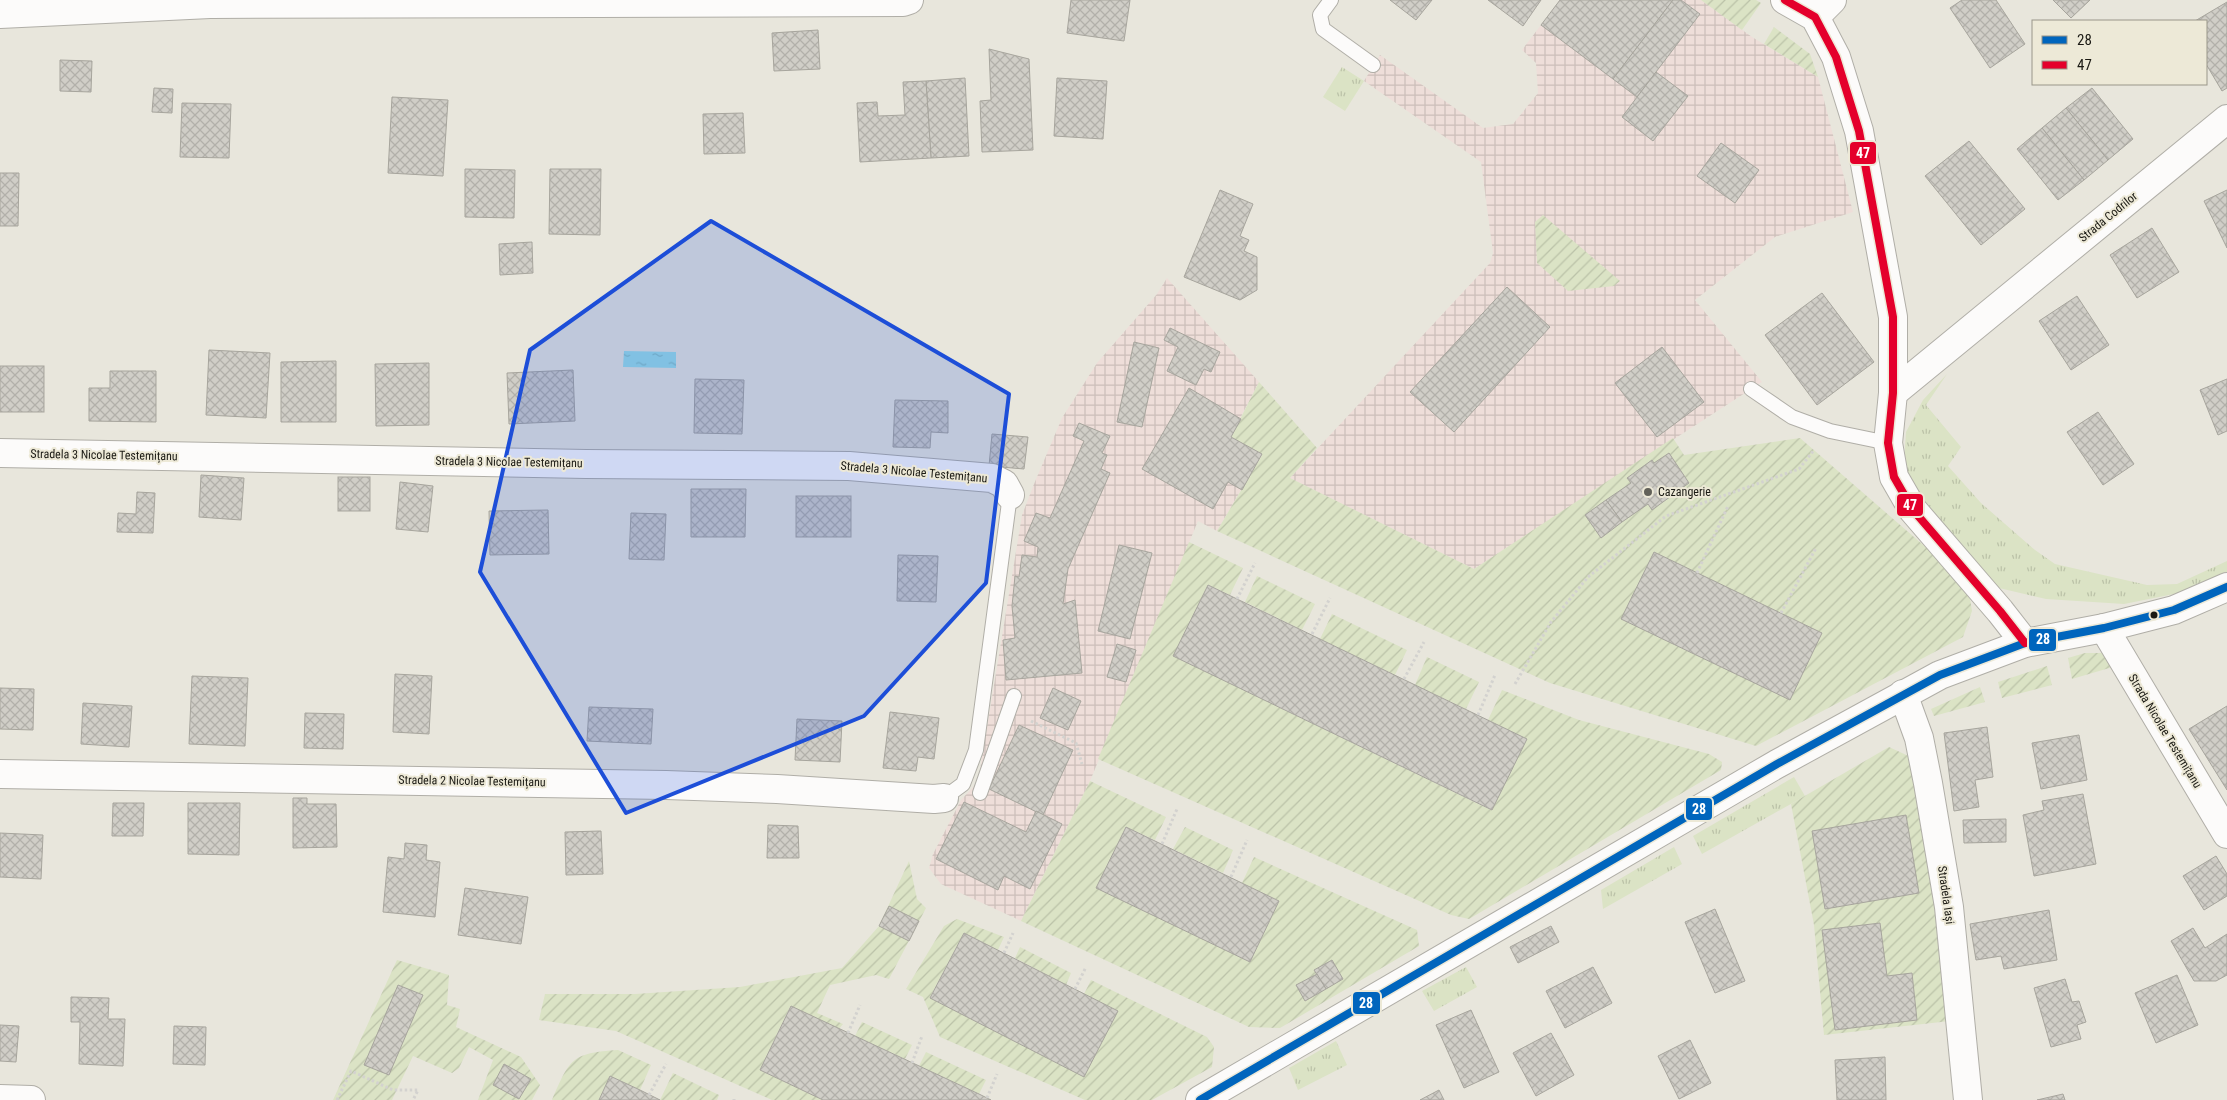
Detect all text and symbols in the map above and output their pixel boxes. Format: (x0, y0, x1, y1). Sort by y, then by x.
legend (2032, 20, 2207, 85)
text: 28 (2077, 31, 2092, 49)
text: 47 (2077, 56, 2092, 74)
line badge: 47 (1849, 141, 1877, 165)
text: 47 (1856, 145, 1870, 161)
street label: Strada Codrilor (2076, 189, 2140, 245)
street label: Stradela 3 Nicolae Testemițanu (30, 447, 178, 464)
street label: Stradela 3 Nicolae Testemițanu (435, 454, 583, 471)
street label: Stradela 3 Nicolae Testemițanu (840, 459, 988, 486)
place label: Cazangerie (1658, 485, 1711, 499)
marker: Cazangerie (1642, 486, 1654, 498)
line badge: 47 (1896, 493, 1924, 517)
text: 47 (1903, 497, 1917, 513)
unlabelled marker (2149, 610, 2159, 620)
line badge: 28 (2028, 628, 2057, 652)
text: 28 (2036, 631, 2050, 647)
street label: Strada Nicolae Testemițanu (2125, 671, 2205, 791)
street label: Stradela 2 Nicolae Testemițanu (398, 773, 546, 790)
line badge: 28 (1685, 797, 1713, 821)
text: 28 (1692, 801, 1706, 817)
street label: Stradela Iași (1934, 865, 1957, 925)
line badge: 28 (1352, 991, 1381, 1015)
text: 28 (1359, 995, 1373, 1011)

